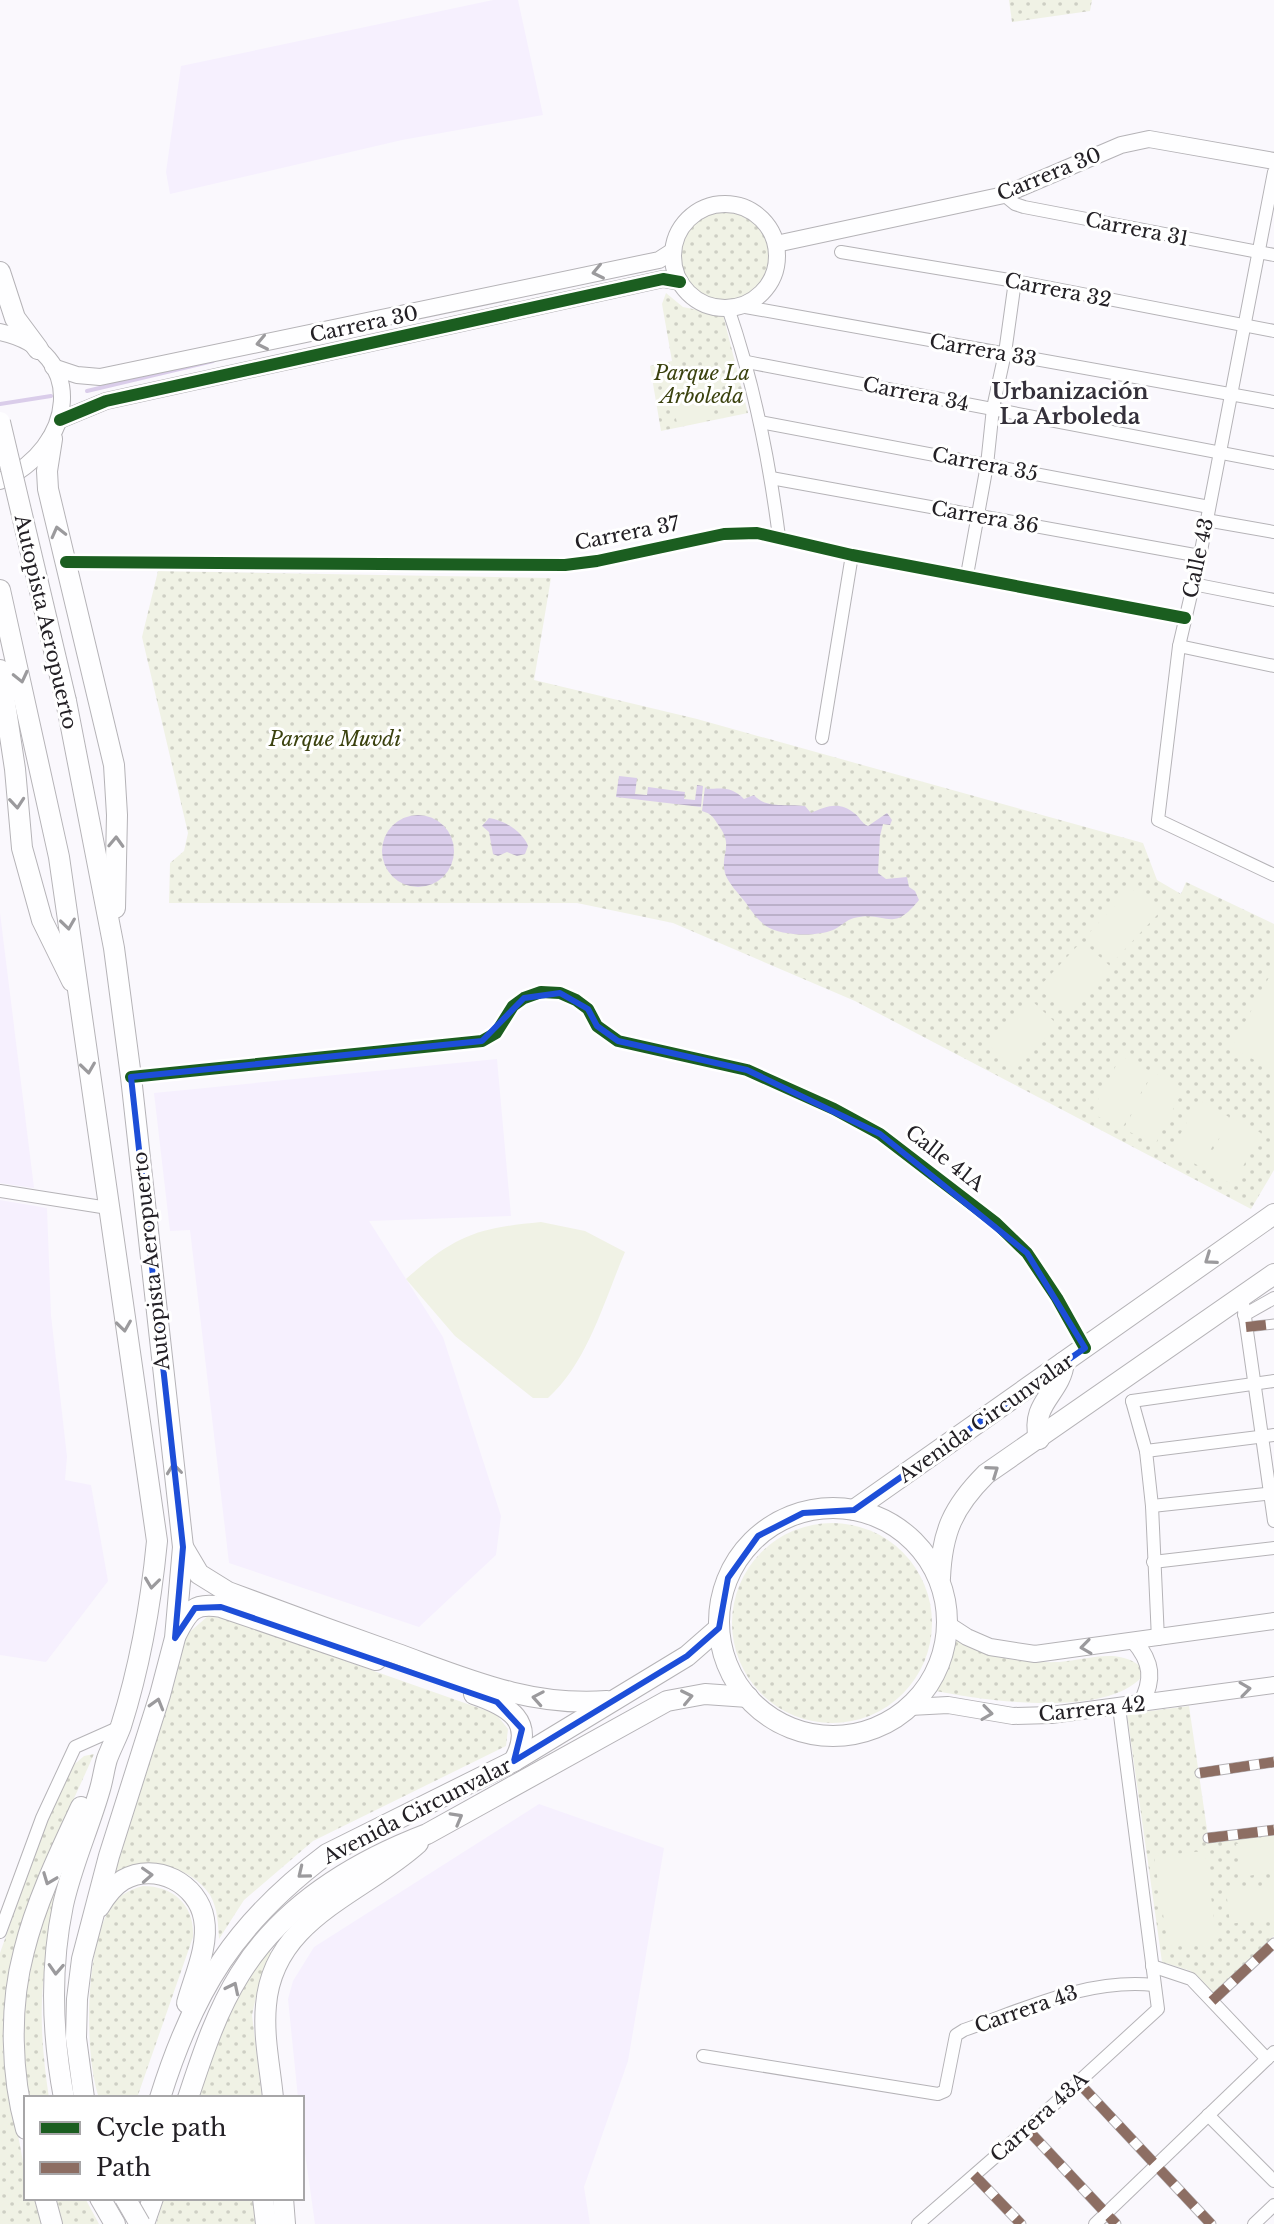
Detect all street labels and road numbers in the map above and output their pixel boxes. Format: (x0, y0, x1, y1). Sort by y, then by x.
street label: Carrera 30 (993, 142, 1105, 206)
street label: Carrera 31 (1083, 207, 1191, 251)
street label: Carrera 32 (1003, 268, 1113, 312)
street label: Carrera 30 (308, 301, 420, 347)
street label: Carrera 33 (928, 329, 1038, 371)
street label: Carrera 34 (861, 372, 971, 416)
street label: Carrera 35 (930, 442, 1040, 486)
street label: Carrera 36 (929, 496, 1041, 538)
street label: Autopista Aeropuerto (9, 511, 82, 732)
street label: Carrera 37 (573, 511, 682, 555)
street label: Calle 43 (1178, 516, 1218, 600)
street label: Calle 41A (901, 1120, 990, 1197)
street label: Autopista Aeropuerto (128, 1151, 175, 1372)
street label: Avenida Circunvalar (893, 1348, 1078, 1488)
street label: Carrera 42 (1037, 1691, 1147, 1727)
street label: Avenida Circunvalar (318, 1753, 516, 1869)
street label: Carrera 43 (971, 1980, 1081, 2038)
street label: Carrera 43A (985, 2067, 1093, 2167)

